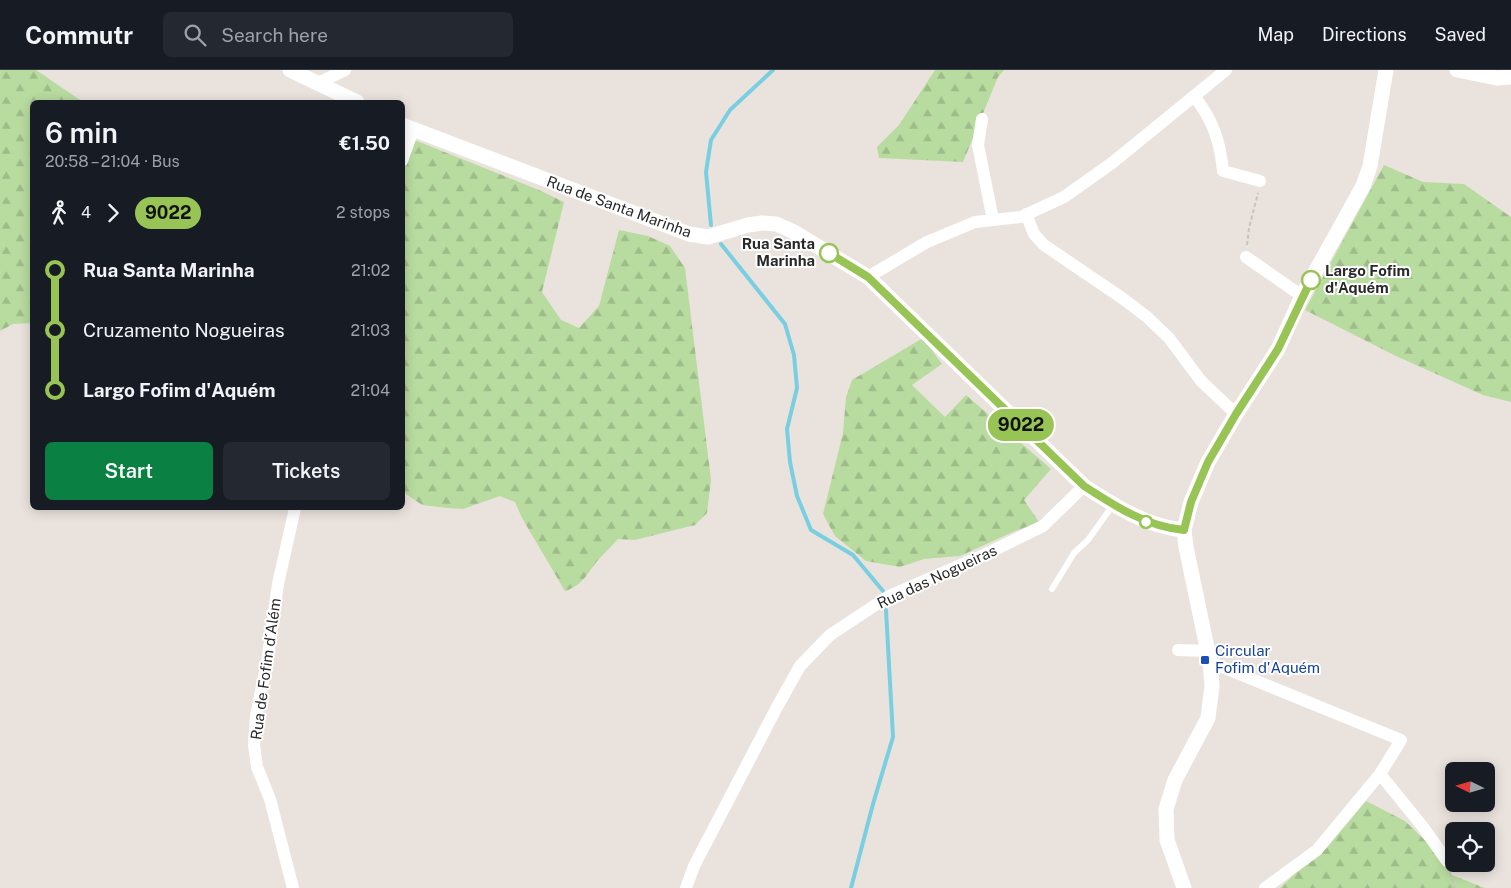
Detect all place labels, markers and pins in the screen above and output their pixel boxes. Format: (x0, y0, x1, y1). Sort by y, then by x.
place label: Rua Santa Marinha (742, 235, 815, 269)
marker: Rua Santa Marinha (819, 243, 839, 263)
place label: Largo Fofim d'Aquém (1325, 262, 1410, 296)
marker: Largo Fofim d'Aquém (1301, 270, 1321, 290)
unlabelled marker (1139, 515, 1153, 529)
place label: Circular Fofim d'Aquém (1215, 642, 1320, 676)
marker: Circular Fofim d'Aquém (1199, 654, 1211, 666)

